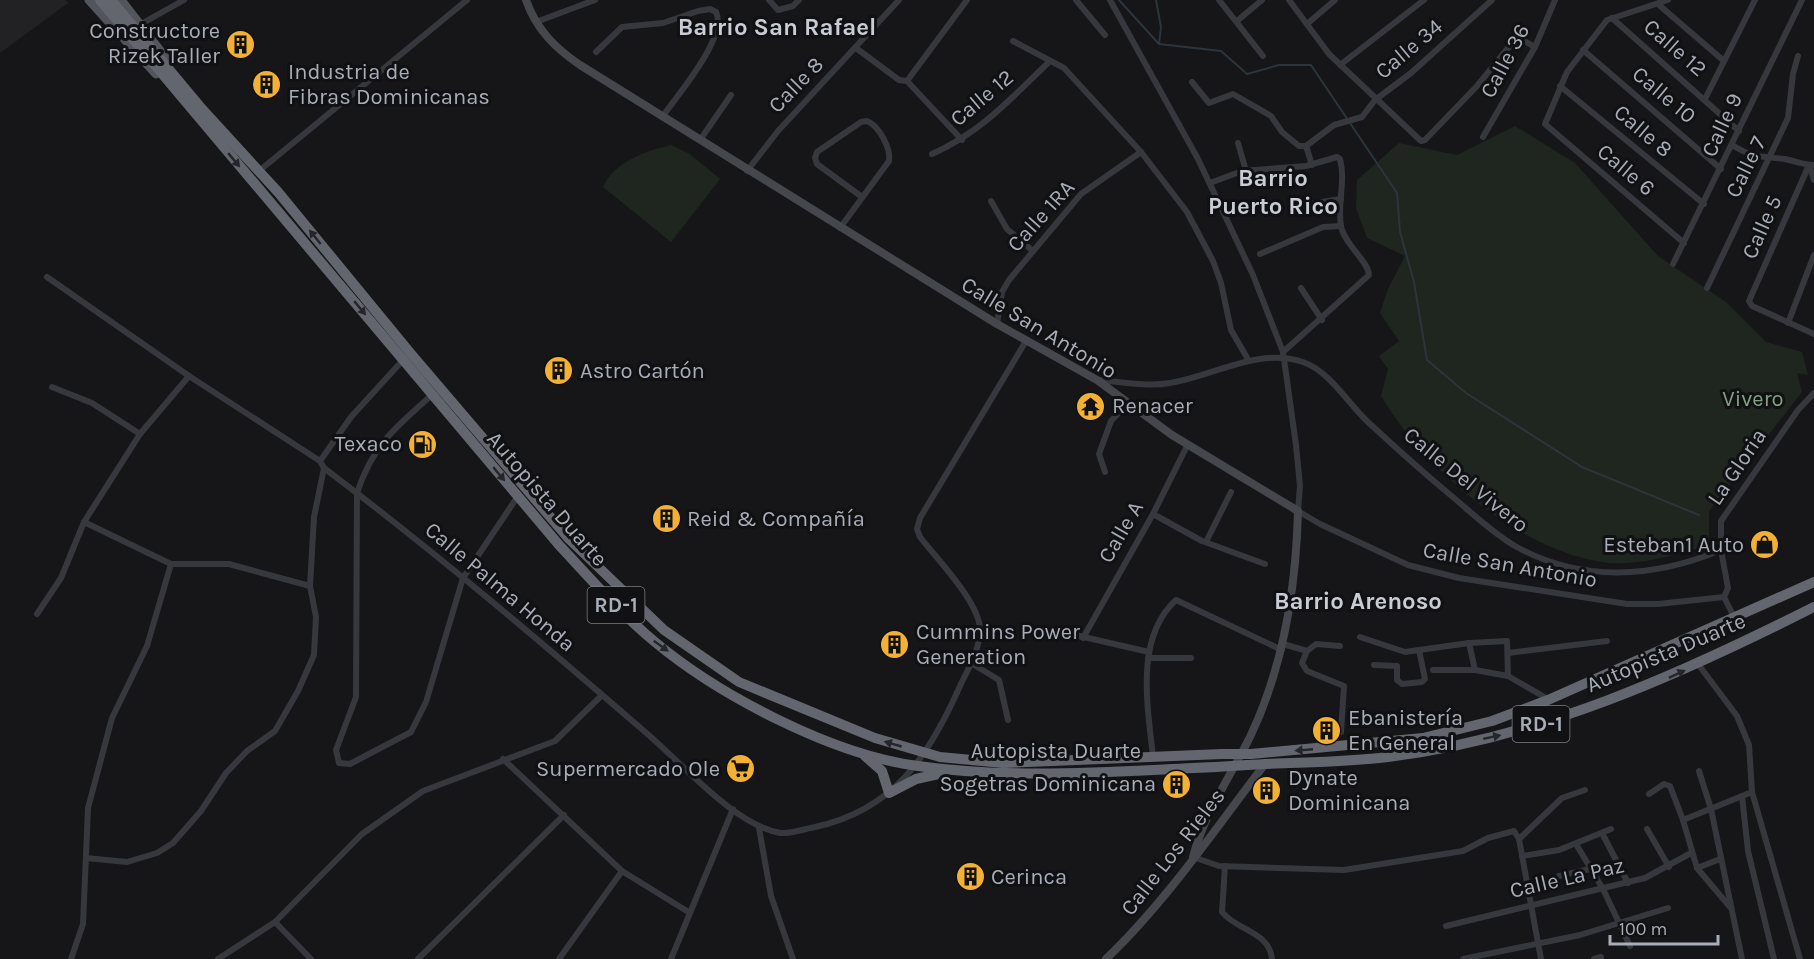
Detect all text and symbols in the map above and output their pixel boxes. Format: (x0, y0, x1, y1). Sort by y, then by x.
district label: Barrio San Rafael (678, 13, 876, 41)
street label: Calle 34 (1370, 13, 1448, 85)
street label: Calle 12 (1638, 14, 1712, 82)
place label: Constructore Rizek Taller (89, 18, 220, 69)
street label: Calle 36 (1475, 20, 1535, 102)
building icon: Constructore Rizek Taller (225, 28, 257, 60)
street label: Calle 8 (763, 52, 829, 118)
place label: Industria de Fibras Dominicanas (288, 59, 490, 110)
street label: Calle 10 (1627, 61, 1701, 129)
street label: Calle 12 (945, 64, 1019, 132)
building icon: Industria de Fibras Dominicanas (251, 69, 283, 101)
street label: Calle 9 (1696, 89, 1748, 161)
street label: Calle 8 (1609, 99, 1677, 163)
street label: Calle 7 (1720, 132, 1772, 202)
street label: Calle 6 (1592, 138, 1660, 202)
one-way arrow (227, 152, 240, 168)
district label: Barrio Puerto Rico (1208, 164, 1338, 220)
street label: Calle 1RA (1002, 174, 1080, 257)
street label: Calle 5 (1737, 191, 1787, 263)
one-way arrow (310, 230, 322, 245)
street label: Calle San Antonio (957, 271, 1121, 385)
one-way arrow (353, 300, 366, 315)
building icon: Astro Cartón (543, 355, 575, 387)
place label: Astro Cartón (580, 358, 705, 384)
park label: Vivero (1722, 386, 1784, 412)
temple icon: Renacer (1075, 390, 1107, 422)
place label: Renacer (1112, 393, 1193, 419)
street label: Calle Del Vivero (1398, 422, 1534, 538)
street label: La Gloria (1702, 424, 1772, 510)
street label: Autopista Duarte (481, 426, 613, 572)
fuel station icon: Texaco (407, 428, 439, 460)
place label: Texaco (335, 431, 402, 457)
one-way arrow (492, 466, 505, 481)
street label: Calle A (1093, 496, 1149, 568)
building icon: Reid & Compañía (650, 503, 682, 535)
place label: Reid & Compañía (687, 506, 865, 532)
street label: Calle Palma Honda (420, 517, 580, 657)
shop icon: Esteban1 Auto (1749, 529, 1781, 561)
place label: Esteban1 Auto (1603, 532, 1744, 558)
street label: Calle San Antonio (1421, 537, 1599, 593)
road number: RD-1 (588, 587, 644, 623)
district label: Barrio Arenoso (1274, 587, 1442, 615)
street label: Autopista Duarte (1583, 608, 1749, 698)
place label: Cummins Power Generation (916, 619, 1080, 670)
building icon: Cummins Power Generation (879, 629, 911, 661)
one-way arrow (652, 640, 668, 652)
one-way arrow (1668, 669, 1686, 679)
place label: Ebanistería En General (1348, 705, 1463, 756)
road number: RD-1 (1512, 706, 1570, 742)
building icon: Ebanistería En General (1311, 715, 1343, 747)
one-way arrow (1483, 732, 1502, 741)
street label: Autopista Duarte (971, 738, 1141, 764)
one-way arrow (884, 739, 902, 748)
one-way arrow (1295, 745, 1314, 755)
supermarket icon: Supermercado Ole (725, 753, 757, 785)
place label: Supermercado Ole (536, 756, 720, 782)
place label: Dynate Dominicana (1288, 765, 1410, 816)
building icon: Sogetras Dominicana (1161, 768, 1193, 800)
place label: Sogetras Dominicana (939, 771, 1156, 797)
building icon: Dynate Dominicana (1251, 775, 1283, 807)
street label: Calle Los Rieles (1115, 783, 1231, 921)
street label: Calle La Paz (1507, 852, 1627, 904)
building icon: Cerinca (954, 861, 986, 893)
place label: Cerinca (991, 864, 1067, 890)
scale bar (1610, 908, 1718, 946)
text: 100 m (1619, 918, 1667, 940)

